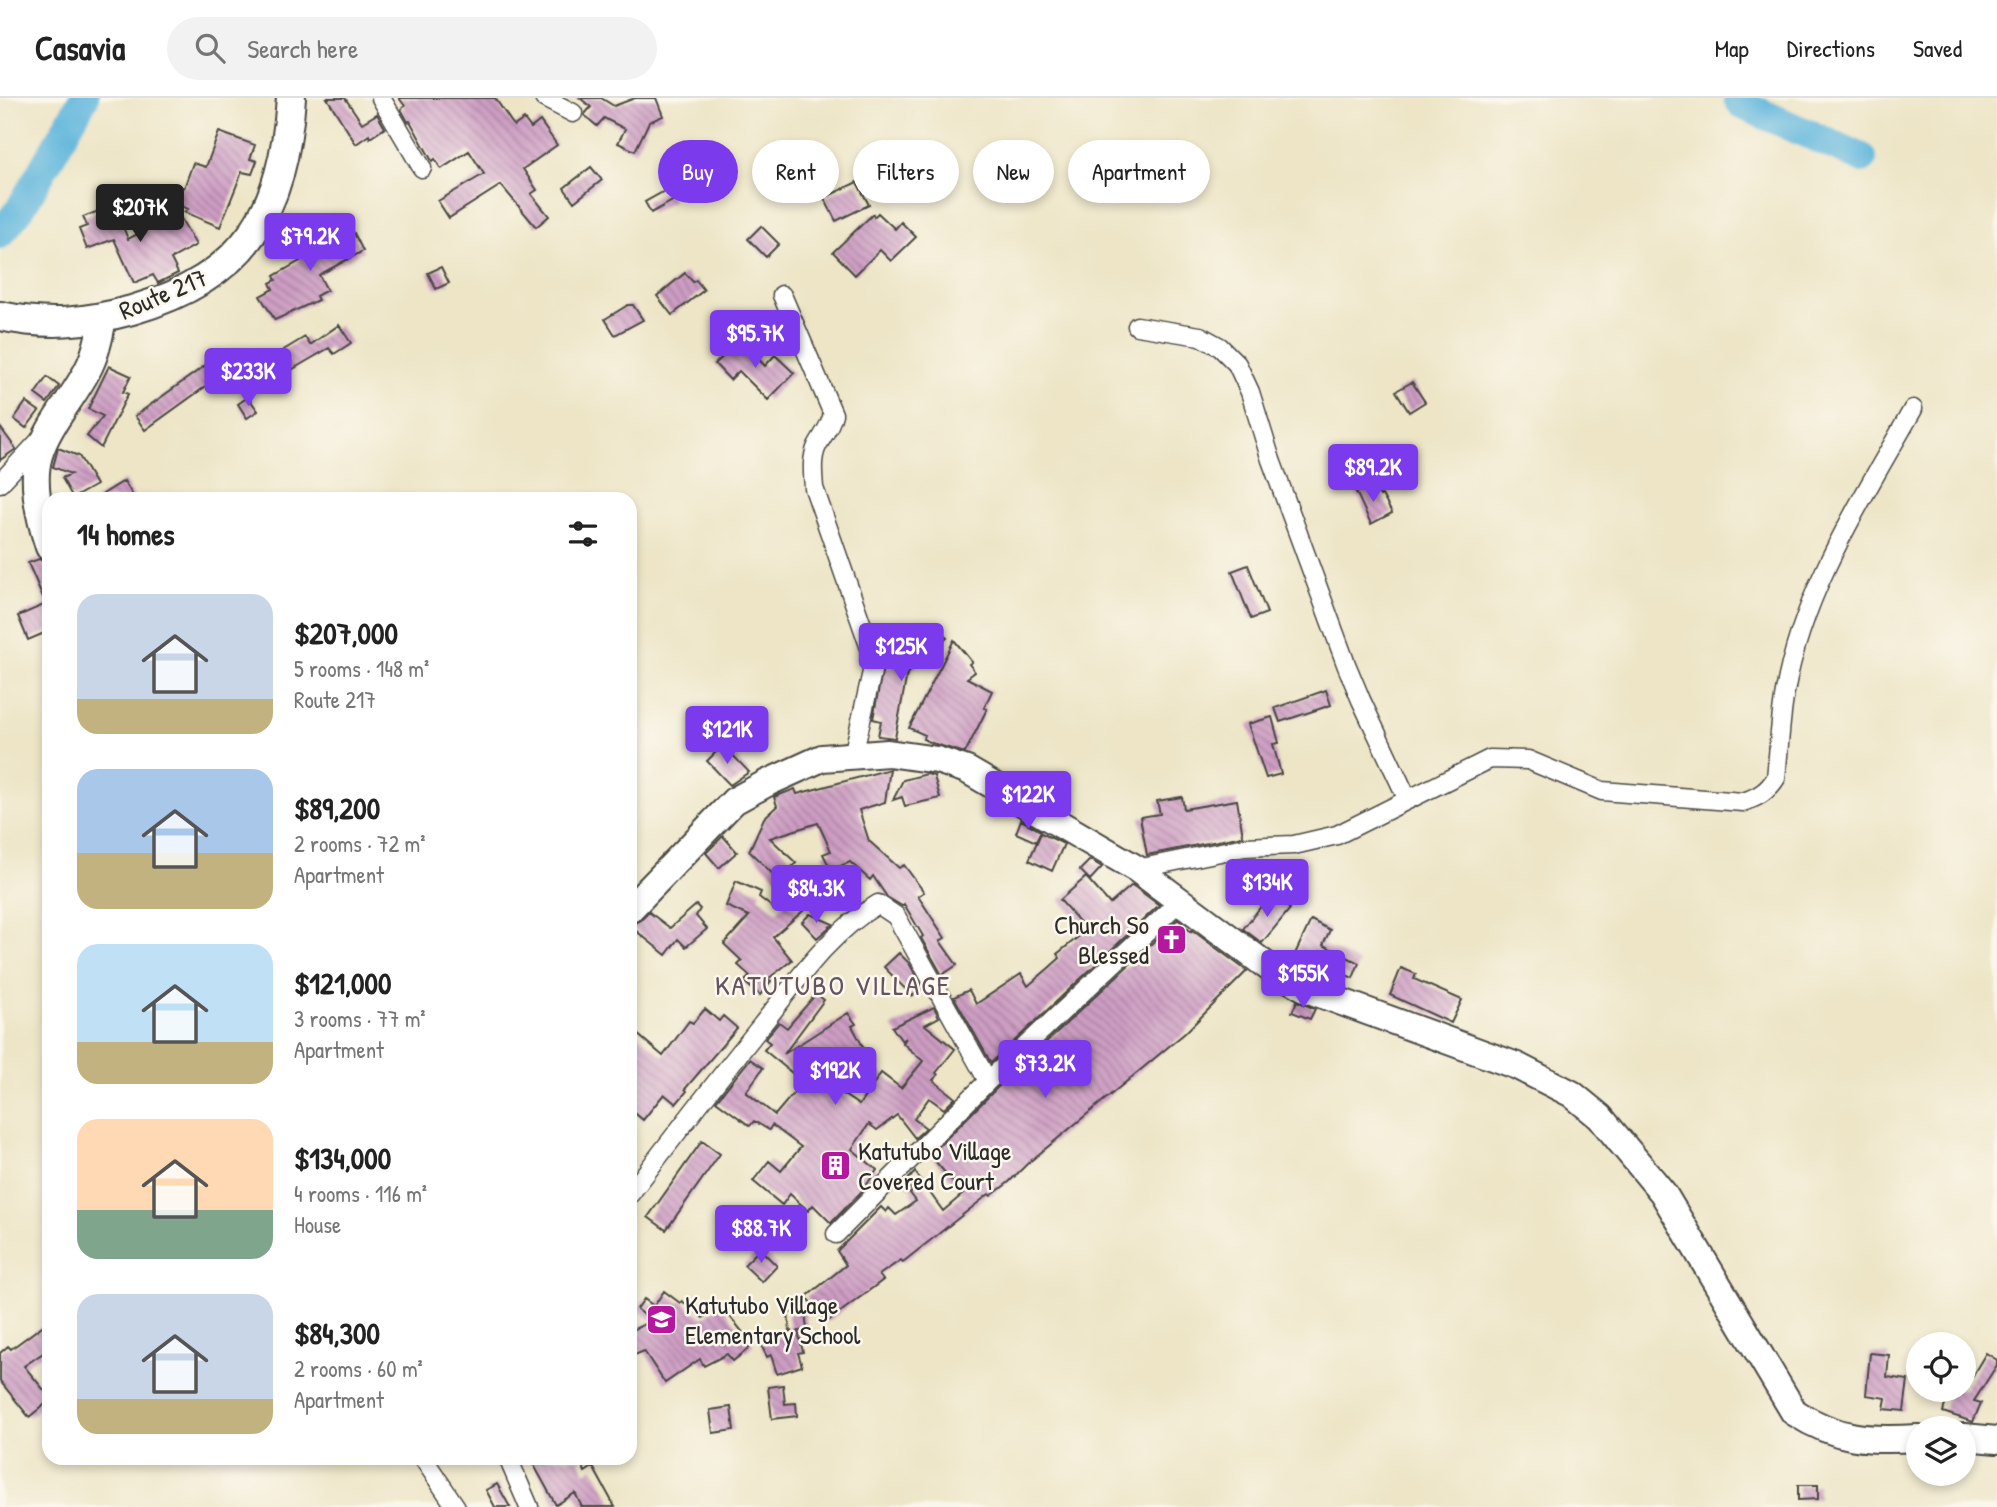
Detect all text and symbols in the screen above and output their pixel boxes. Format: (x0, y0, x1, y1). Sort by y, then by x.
search box (167, 17, 657, 80)
text: Casavia (35, 26, 125, 70)
icon: search (191, 29, 229, 67)
text: Search here (247, 31, 358, 66)
text: Map (1715, 32, 1749, 64)
text: Directions (1787, 32, 1875, 64)
text: Saved (1913, 32, 1962, 64)
chip: Buy (658, 140, 738, 203)
chip: Rent (752, 140, 839, 203)
chip: Filters (853, 140, 959, 203)
chip: New (973, 140, 1054, 203)
chip: Apartment (1068, 140, 1210, 203)
pin: $207K (91, 184, 189, 244)
text: $207K (112, 191, 168, 222)
pin: $79.2K (253, 214, 367, 273)
text: $79.2K (280, 220, 340, 251)
street label: Route 217 (113, 259, 212, 328)
pin: $95.7K (698, 310, 812, 370)
text: $95.7K (726, 317, 784, 348)
pin: $233K (199, 348, 297, 408)
text: $233K (220, 355, 276, 386)
pin: $89.2K (1316, 444, 1430, 504)
text: $89.2K (1344, 451, 1402, 482)
text: 14 homes (77, 514, 175, 554)
icon: filters (564, 515, 602, 553)
text: $207,000 (294, 613, 398, 653)
icon: home (133, 622, 217, 706)
pin: $125K (852, 624, 950, 683)
text: $125K (875, 630, 927, 661)
text: 5 rooms · 148 m² (294, 653, 429, 684)
text: Route 217 (294, 684, 376, 715)
pin: $121K (678, 706, 776, 766)
text: $121K (701, 713, 753, 744)
pin: $122K (979, 772, 1077, 831)
text: $122K (1001, 778, 1055, 809)
text: $89,200 (294, 788, 380, 828)
icon: home (133, 797, 217, 881)
text: 2 rooms · 72 m² (294, 828, 426, 859)
text: Apartment (294, 859, 384, 890)
pin: $134K (1218, 860, 1316, 919)
pin: $84.3K (759, 866, 873, 925)
text: $134K (1242, 866, 1292, 897)
text: $84.3K (787, 872, 845, 903)
place label: Church So Blessed (1054, 907, 1149, 972)
church icon: Church So Blessed (1155, 923, 1189, 957)
pin: $155K (1254, 950, 1352, 1010)
text: $155K (1277, 957, 1329, 988)
text: $121,000 (294, 963, 391, 1003)
district label: KATUTUBO VILLAGE (715, 966, 951, 1004)
icon: home (133, 972, 217, 1056)
text: 3 rooms · 77 m² (294, 1003, 426, 1034)
text: Apartment (294, 1034, 384, 1065)
pin: $73.2K (988, 1040, 1102, 1100)
text: $73.2K (1014, 1047, 1076, 1078)
pin: $192K (786, 1048, 884, 1107)
text: $192K (809, 1054, 861, 1085)
place label: Katutubo Village Covered Court (858, 1133, 1011, 1198)
text: $134,000 (294, 1138, 391, 1178)
icon: home (133, 1147, 217, 1231)
building icon: Katutubo Village Covered Court (818, 1149, 852, 1183)
text: 4 rooms · 116 m² (294, 1178, 427, 1209)
pin: $88.7K (704, 1206, 818, 1265)
text: House (294, 1209, 341, 1240)
text: $88.7K (731, 1212, 791, 1243)
place label: Katutubo Village Elementary School (685, 1287, 861, 1352)
school or university icon: Katutubo Village Elementary School (645, 1303, 679, 1337)
text: $84,300 (294, 1313, 380, 1353)
icon: home (133, 1322, 217, 1406)
map controls (1906, 1332, 1976, 1486)
button: locate (1906, 1332, 1976, 1402)
text: 2 rooms · 60 m² (294, 1353, 423, 1384)
text: Apartment (294, 1384, 384, 1415)
button: layers (1906, 1416, 1976, 1486)

